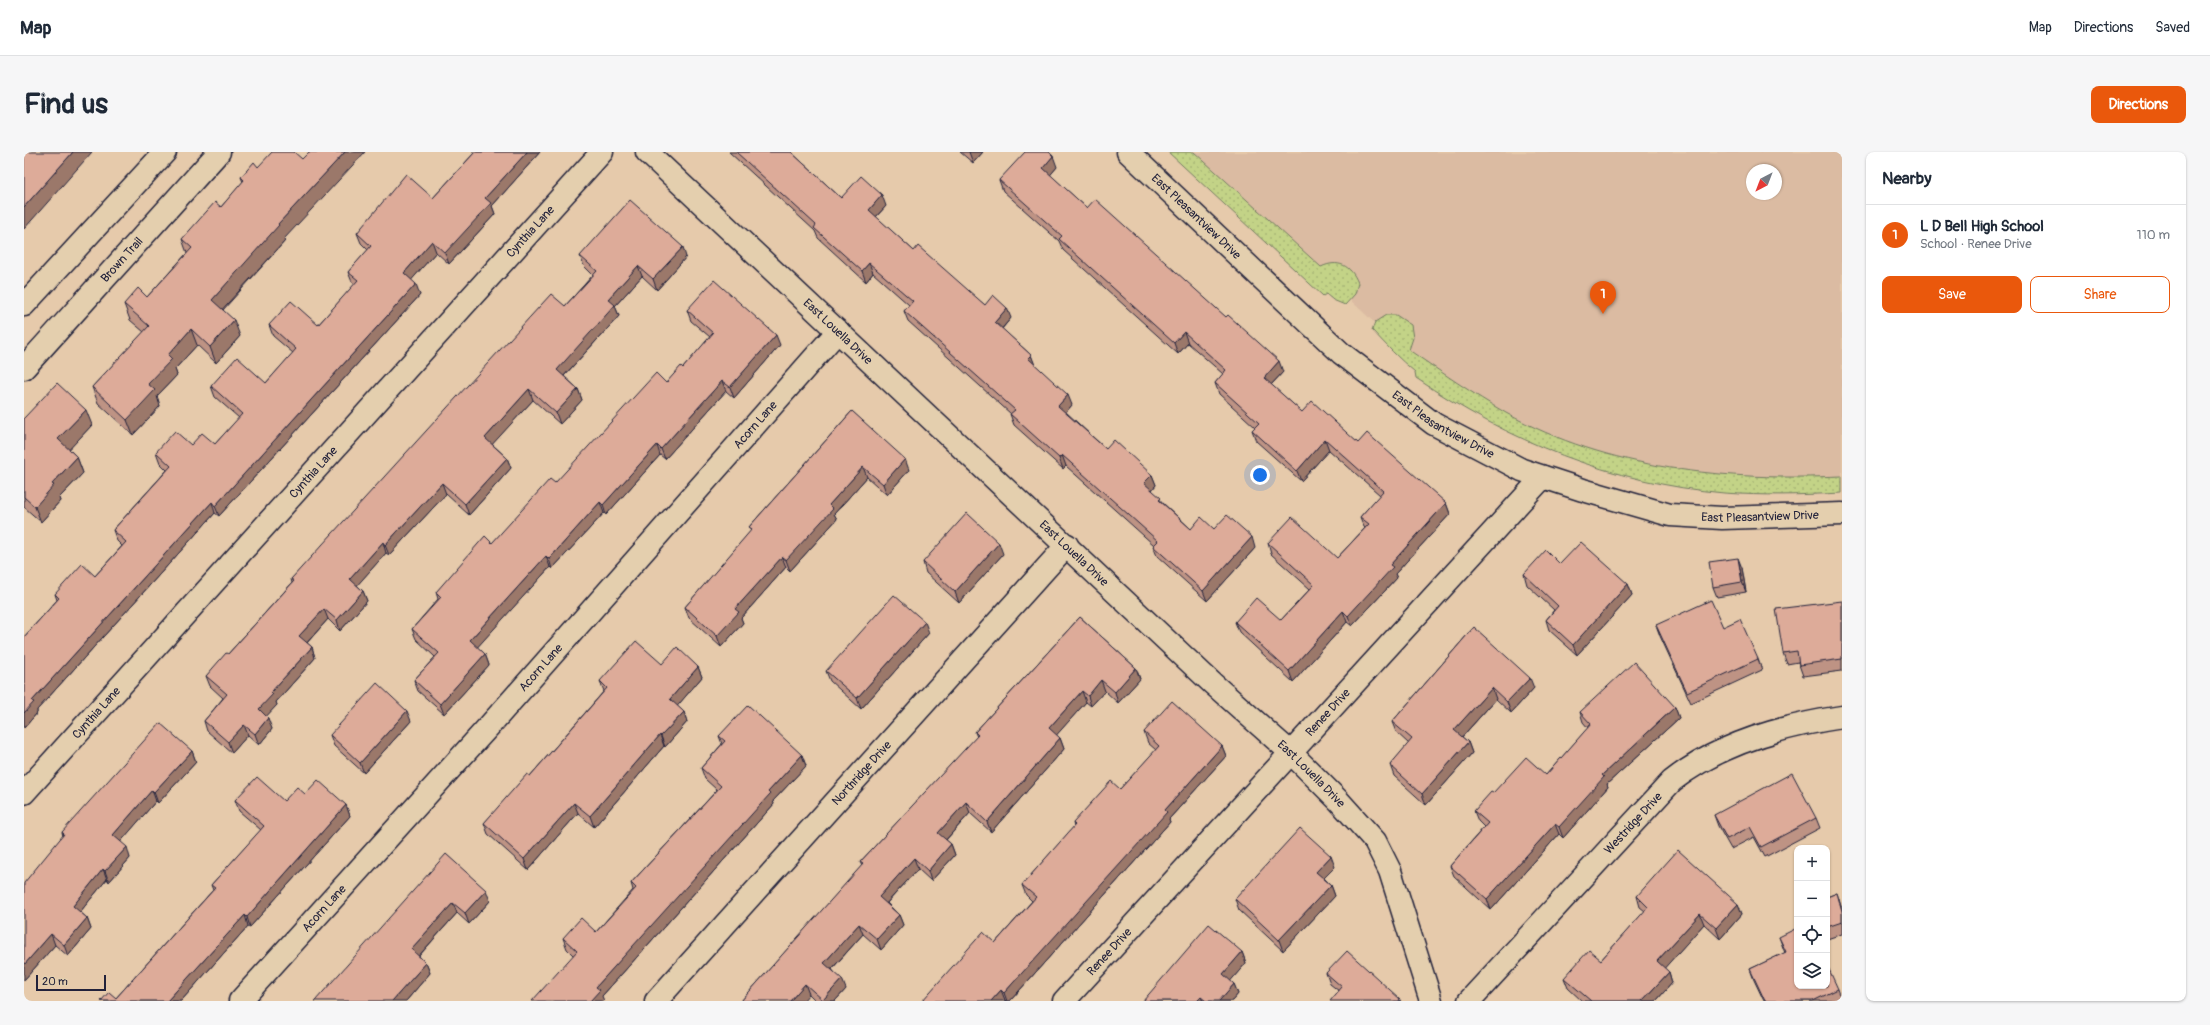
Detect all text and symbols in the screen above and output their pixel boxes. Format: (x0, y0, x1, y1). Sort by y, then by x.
text: Map (20, 16, 51, 40)
text: Map (2029, 19, 2052, 36)
text: Directions (2074, 19, 2133, 36)
text: Saved (2155, 19, 2190, 36)
button: Directions (2091, 86, 2186, 123)
text: Find us (24, 87, 108, 122)
north arrow (1746, 164, 1782, 200)
text: Nearby (1882, 168, 1931, 189)
street label: East Pleasantview Drive (1148, 171, 1244, 262)
street label: Cynthia Lane (503, 202, 558, 261)
text: L D Bell High School (1920, 217, 2044, 236)
text: 1 (1892, 227, 1898, 243)
text: 110 m (2137, 227, 2170, 243)
street label: Brown Trail (98, 234, 146, 285)
text: School · Renee Drive (1920, 236, 2032, 252)
button: Save (1882, 276, 2022, 313)
button: Share (2030, 276, 2170, 313)
pin: 1 (1590, 281, 1616, 314)
street label: East Louella Drive (800, 295, 876, 368)
street label: East Pleasantview Drive (1389, 387, 1497, 462)
street label: Acorn Lane (730, 398, 780, 452)
street label: Cynthia Lane (286, 443, 341, 501)
your location (1250, 465, 1270, 485)
street label: East Pleasantview Drive (1701, 507, 1819, 526)
street label: East Louella Drive (1036, 517, 1112, 589)
street label: Acorn Lane (516, 641, 566, 695)
street label: Cynthia Lane (69, 684, 124, 742)
street label: Renee Drive (1302, 685, 1353, 739)
street label: Northridge Drive (829, 737, 895, 808)
street label: East Louella Drive (1274, 737, 1349, 810)
street label: Westridge Drive (1601, 789, 1665, 857)
map controls (1794, 845, 1830, 989)
button: + (1794, 845, 1830, 881)
street label: Acorn Lane (299, 881, 349, 935)
button: − (1794, 881, 1830, 917)
button: locate (1794, 917, 1830, 953)
street label: Renee Drive (1084, 924, 1135, 979)
button: layers (1794, 953, 1830, 989)
scale bar (36, 973, 106, 992)
text: 20 m (42, 975, 68, 988)

